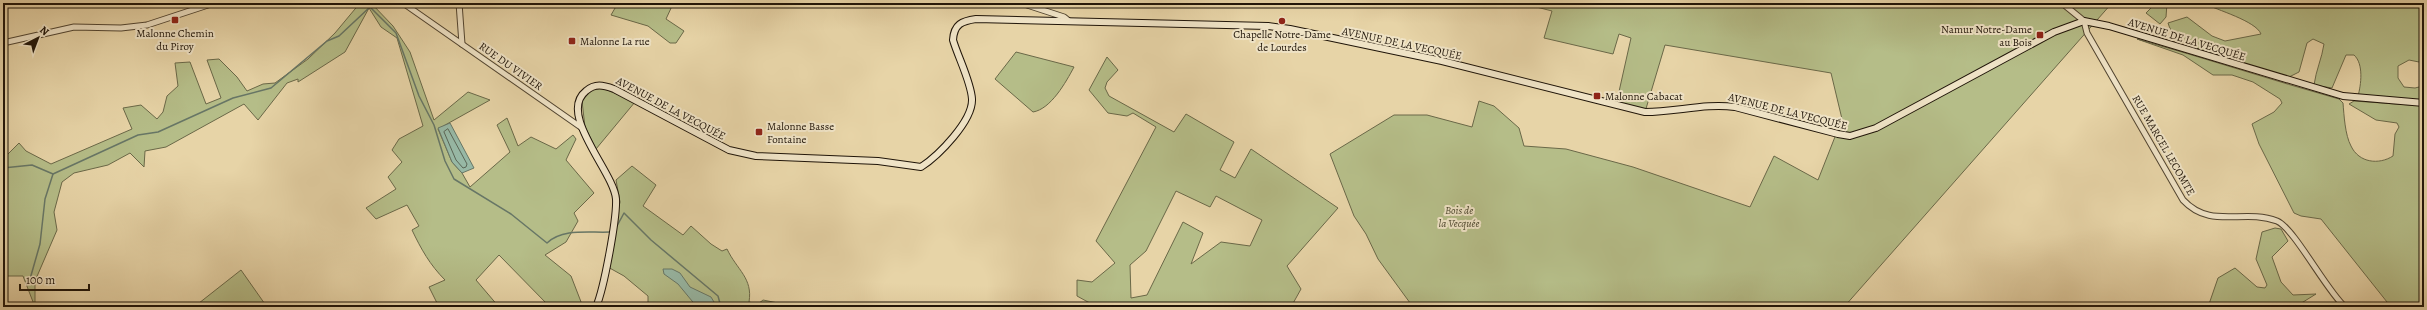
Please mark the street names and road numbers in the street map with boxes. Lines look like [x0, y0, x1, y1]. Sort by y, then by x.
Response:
street label: AVENUE DE LA VECQUÉE [2125, 14, 2247, 64]
street label: AVENUE DE LA VECQUÉE [1340, 23, 1463, 64]
street label: RUE DU VIVIER [476, 39, 546, 94]
street label: AVENUE DE LA VECQUÉE [612, 73, 728, 144]
street label: AVENUE DE LA VECQUÉE [1726, 89, 1849, 134]
street label: RUE MARCEL LECOMTE [2129, 92, 2199, 198]

